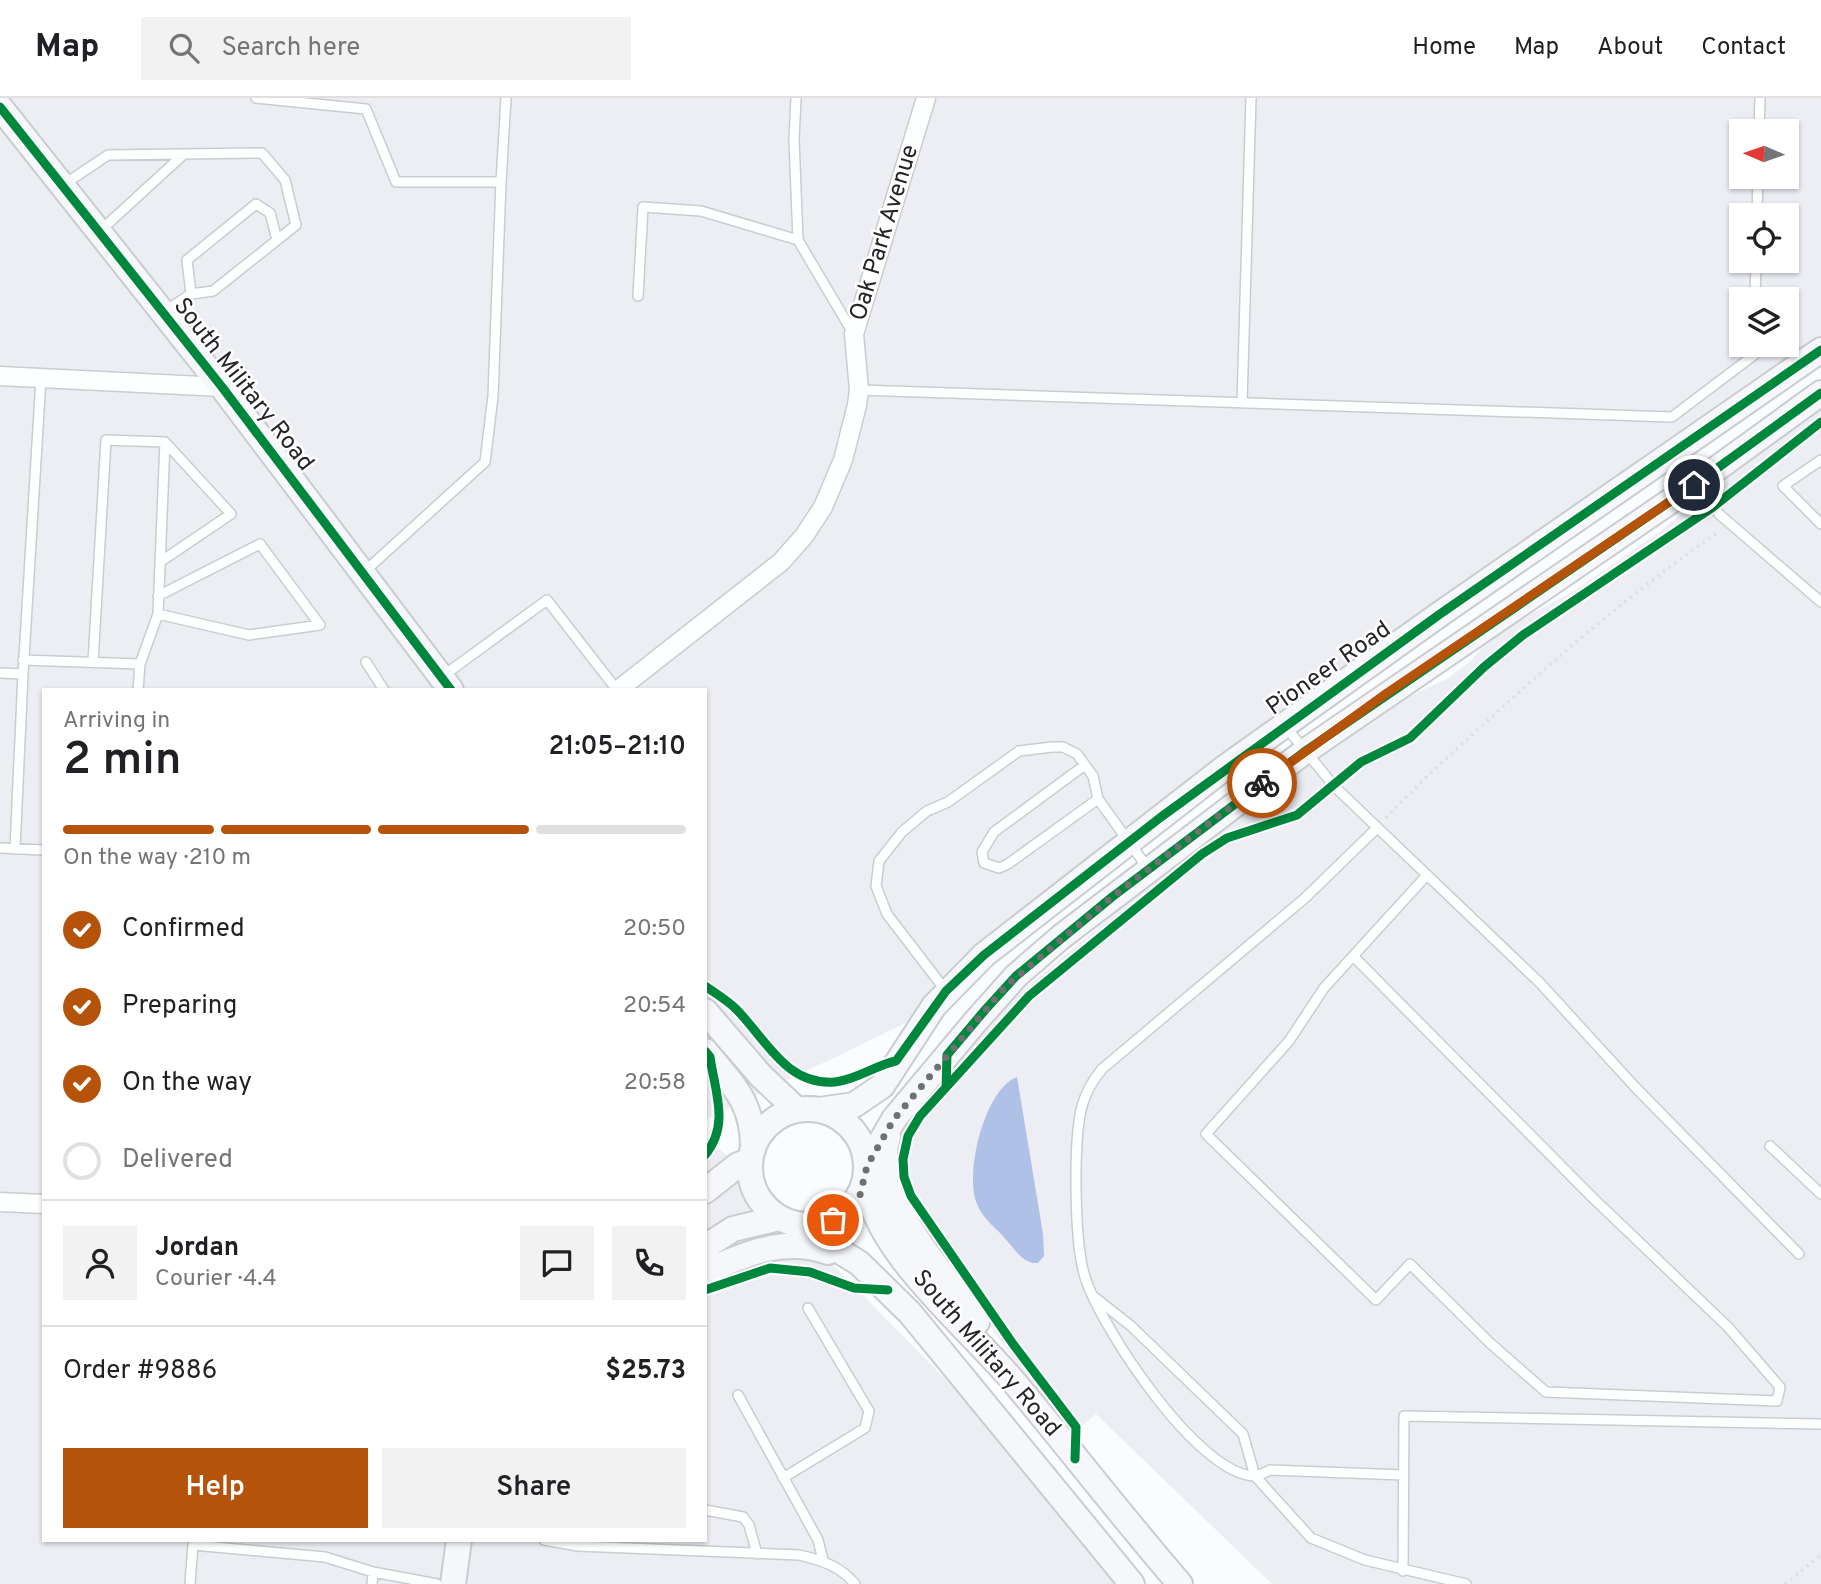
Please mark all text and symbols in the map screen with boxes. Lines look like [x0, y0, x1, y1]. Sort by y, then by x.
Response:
search box [141, 17, 631, 80]
text: Map [35, 27, 99, 69]
icon: search [165, 29, 203, 67]
text: Search here [221, 32, 360, 65]
text: Home [1412, 33, 1476, 63]
text: Map [1514, 33, 1559, 63]
text: About [1597, 33, 1663, 63]
text: Contact [1701, 33, 1786, 63]
north arrow [1729, 119, 1799, 189]
map controls [1729, 119, 1799, 357]
street label: Oak Park Avenue [844, 141, 926, 325]
button: locate [1729, 203, 1799, 273]
button: layers [1729, 287, 1799, 357]
street label: South Military Road [166, 292, 320, 478]
pin [1664, 455, 1724, 515]
icon: home [1675, 466, 1713, 504]
street label: Pioneer Road [1261, 615, 1397, 723]
text: Arriving in [63, 707, 170, 736]
text: 21:05–21:10 [548, 731, 686, 764]
text: 2 min [63, 732, 182, 791]
courier [1227, 748, 1297, 818]
icon: bike [1243, 764, 1281, 802]
text: On the way · 210 m [63, 844, 251, 873]
icon: check [63, 911, 101, 949]
text: Confirmed [122, 913, 245, 946]
text: 20:50 [623, 915, 686, 944]
icon: check [63, 988, 101, 1026]
text: Preparing [122, 990, 237, 1023]
text: 20:54 [623, 992, 686, 1021]
icon: check [63, 1065, 101, 1103]
text: On the way [122, 1067, 252, 1100]
text: 20:58 [624, 1069, 686, 1098]
text: Delivered [122, 1144, 233, 1177]
pin [803, 1190, 863, 1250]
icon: bag [814, 1201, 852, 1239]
button: person [63, 1226, 137, 1300]
button: chat [520, 1226, 594, 1300]
button: phone [612, 1226, 686, 1300]
text: Jordan [155, 1232, 239, 1265]
street label: South Military Road [905, 1264, 1067, 1444]
text: Courier · 4.4 [155, 1265, 277, 1294]
text: Order #9886 [63, 1355, 217, 1388]
text: $25.73 [605, 1355, 686, 1388]
button: Help [63, 1448, 368, 1528]
button: Share [382, 1448, 686, 1528]

